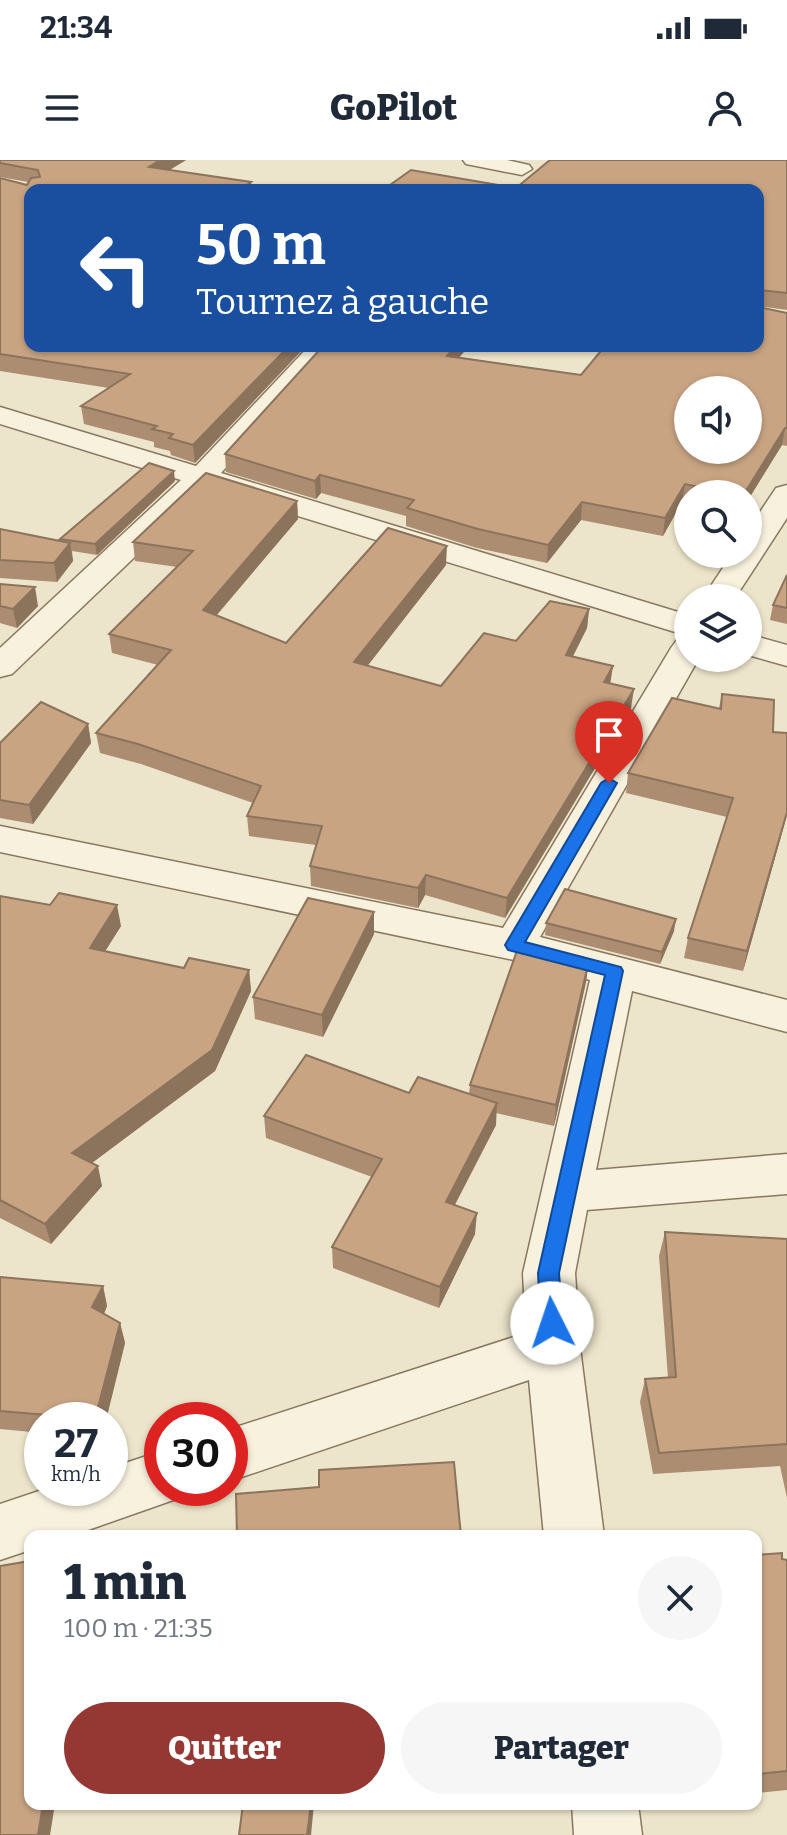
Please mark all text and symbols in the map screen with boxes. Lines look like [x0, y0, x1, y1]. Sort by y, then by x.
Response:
text: 21:34 [40, 10, 112, 46]
icon: menu [40, 86, 84, 130]
text: GoPilot [330, 86, 457, 130]
icon: person [703, 86, 747, 130]
text: 50 m [196, 212, 326, 279]
icon: left [64, 216, 168, 320]
text: Tournez à gauche [196, 280, 489, 324]
map controls [674, 376, 762, 672]
button: sound [674, 376, 762, 464]
button: search [674, 480, 762, 568]
button: layers [674, 584, 762, 672]
pin [575, 701, 643, 783]
icon: arrive [587, 713, 631, 757]
position arrow [510, 1281, 594, 1365]
speed limit sign: 30 [144, 1402, 248, 1506]
text: 27 [54, 1420, 98, 1468]
text: km/h [51, 1462, 101, 1486]
text: 1 min [64, 1554, 186, 1612]
button: close [638, 1556, 722, 1640]
text: 100 m · 21:35 [64, 1613, 213, 1644]
button: Quitter [64, 1702, 385, 1794]
button: Partager [401, 1702, 722, 1794]

